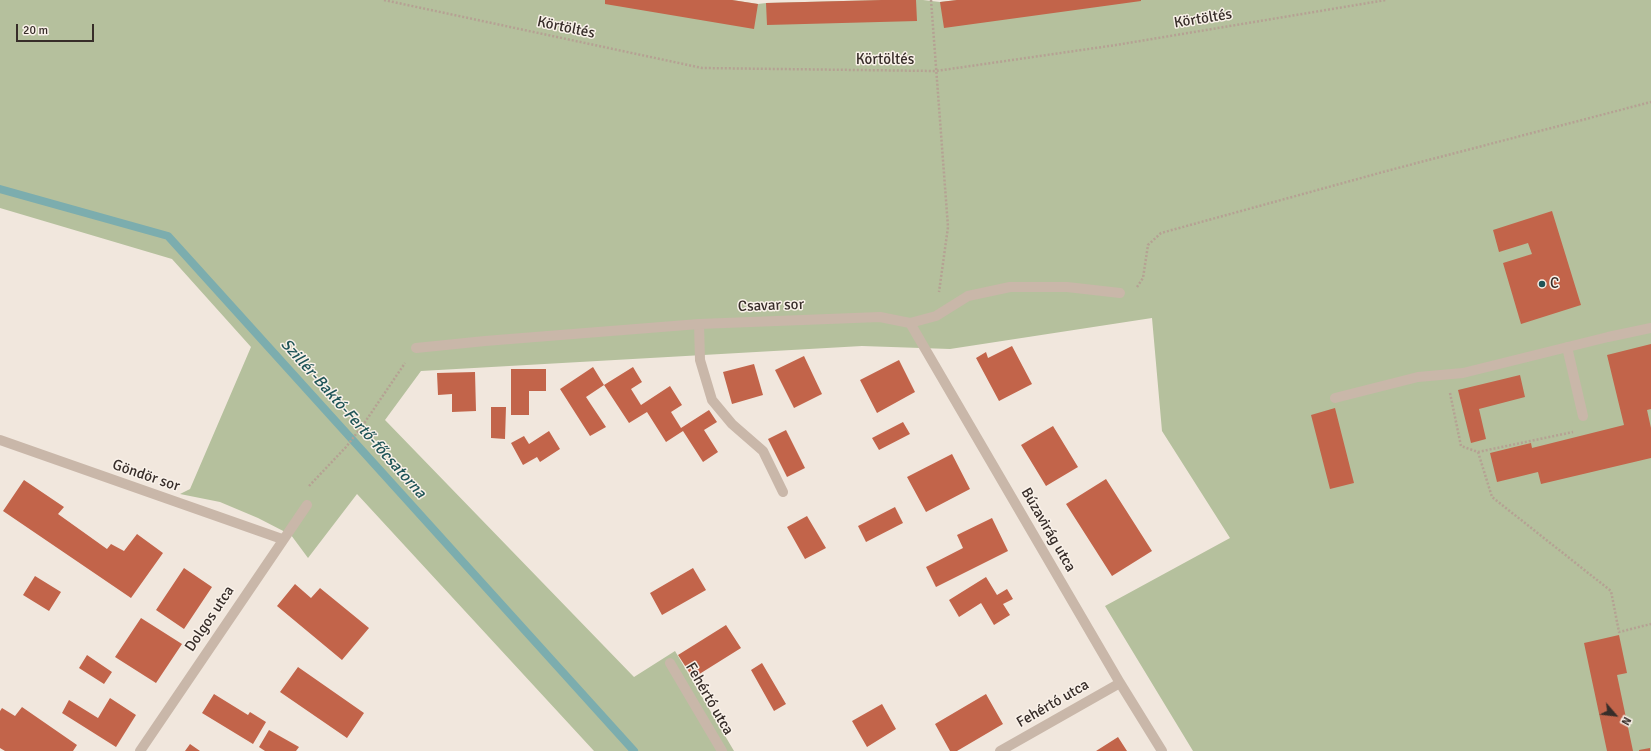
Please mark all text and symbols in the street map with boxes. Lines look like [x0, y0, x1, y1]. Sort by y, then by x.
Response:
street label: Körtöltés [1173, 6, 1233, 32]
street label: Körtöltés [535, 13, 597, 43]
scale bar [18, 16, 96, 42]
text: 20 m [23, 23, 48, 38]
street label: Körtöltés [856, 51, 914, 69]
place label: C [1550, 275, 1559, 293]
marker: C [1537, 279, 1547, 289]
street label: Csavar sor [738, 296, 804, 316]
water label: Szillér-Baktó-Fertő-főcsatorna [276, 335, 430, 503]
street label: Göndör sor [110, 456, 182, 496]
street label: Búzavirág utca [1017, 485, 1079, 575]
street label: Dolgos utca [181, 583, 239, 655]
street label: Fehértó utca [681, 660, 737, 738]
street label: Fehértó utca [1014, 676, 1092, 732]
north arrow [1595, 695, 1635, 735]
text: N [1619, 714, 1634, 727]

